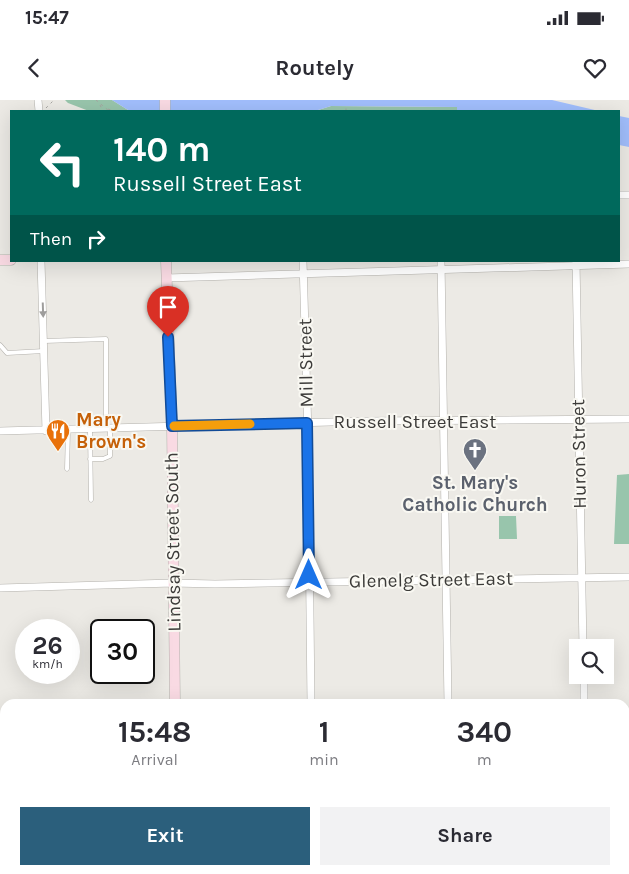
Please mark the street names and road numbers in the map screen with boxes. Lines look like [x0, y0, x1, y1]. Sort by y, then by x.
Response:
street label: Mill Street [294, 318, 318, 408]
street label: Huron Street [567, 399, 591, 509]
street label: Russell Street East [334, 411, 496, 433]
street label: Lindsay Street South [160, 452, 186, 632]
street label: Glenelg Street East [349, 568, 513, 592]

